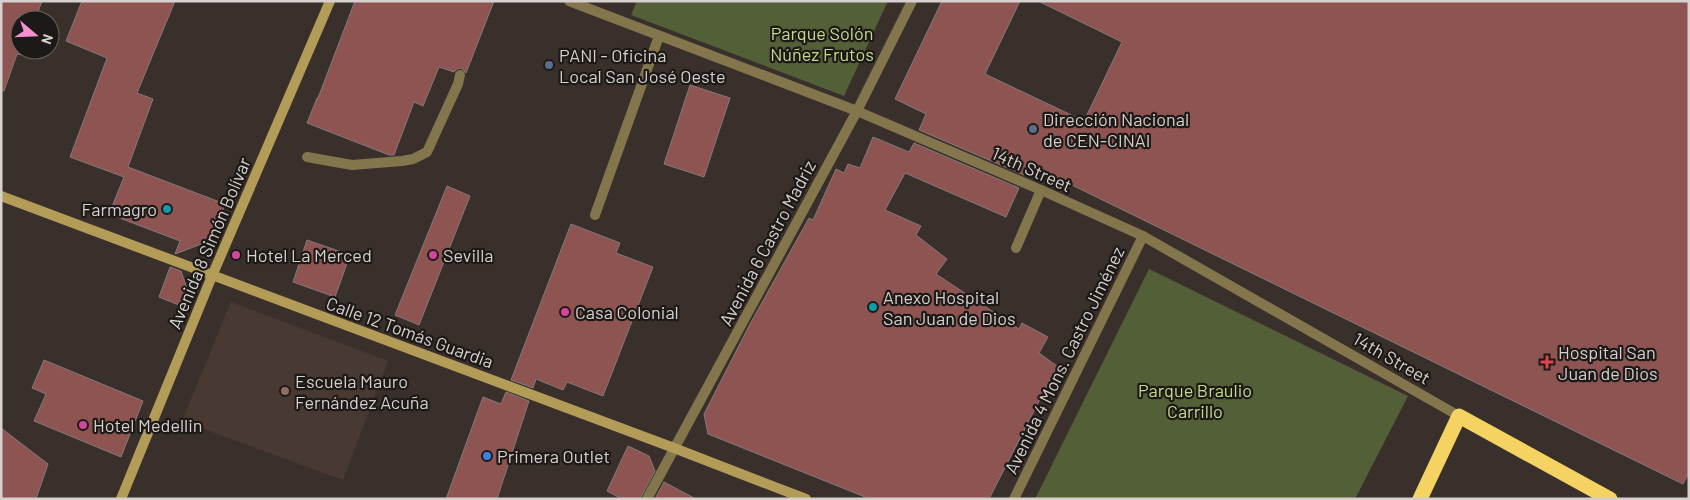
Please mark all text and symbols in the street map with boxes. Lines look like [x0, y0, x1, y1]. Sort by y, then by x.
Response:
north arrow [10, 10, 60, 60]
park label: Parque Solón Núñez Frutos [770, 22, 874, 65]
text: N [38, 32, 57, 47]
place label: PANI - Oficina Local San José Oeste [559, 44, 725, 87]
marker: PANI - Oficina Local San José Oeste [543, 59, 555, 71]
place label: Dirección Nacional de CEN-CINAI [1043, 108, 1189, 151]
marker: Dirección Nacional de CEN-CINAI [1027, 123, 1039, 135]
street label: 14th Street [989, 142, 1075, 196]
street label: Avenida 8 Simón Bolívar [163, 154, 255, 332]
street label: Avenida 6 Castro Madriz [714, 157, 820, 329]
place label: Farmagro [82, 198, 157, 220]
marker: Farmagro [161, 203, 173, 215]
street label: Avenida 4 Mons. Castro Jiménez [999, 243, 1129, 477]
place label: Hotel La Merced [246, 244, 372, 266]
place label: Sevilla [443, 244, 494, 266]
marker: Hotel La Merced [230, 249, 242, 261]
marker: Sevilla [427, 249, 439, 261]
place label: Anexo Hospital San Juan de Dios [883, 286, 1016, 329]
street label: Calle 12 Tomás Guardia [324, 292, 496, 372]
place label: Casa Colonial [575, 301, 679, 323]
marker: Anexo Hospital San Juan de Dios [867, 301, 879, 313]
marker: Casa Colonial [559, 306, 571, 318]
street label: 14th Street [1350, 327, 1434, 389]
place label: Hospital San Juan de Dios [1558, 341, 1658, 384]
marker: Hospital San Juan de Dios [1540, 355, 1554, 369]
place label: Escuela Mauro Fernández Acuña [295, 370, 429, 413]
park label: Parque Braulio Carrillo [1138, 379, 1252, 422]
marker: Escuela Mauro Fernández Acuña [279, 385, 291, 397]
place label: Hotel Medellin [93, 414, 203, 436]
marker: Hotel Medellin [77, 419, 89, 431]
place label: Primera Outlet [497, 445, 610, 467]
marker: Primera Outlet [481, 450, 493, 462]

